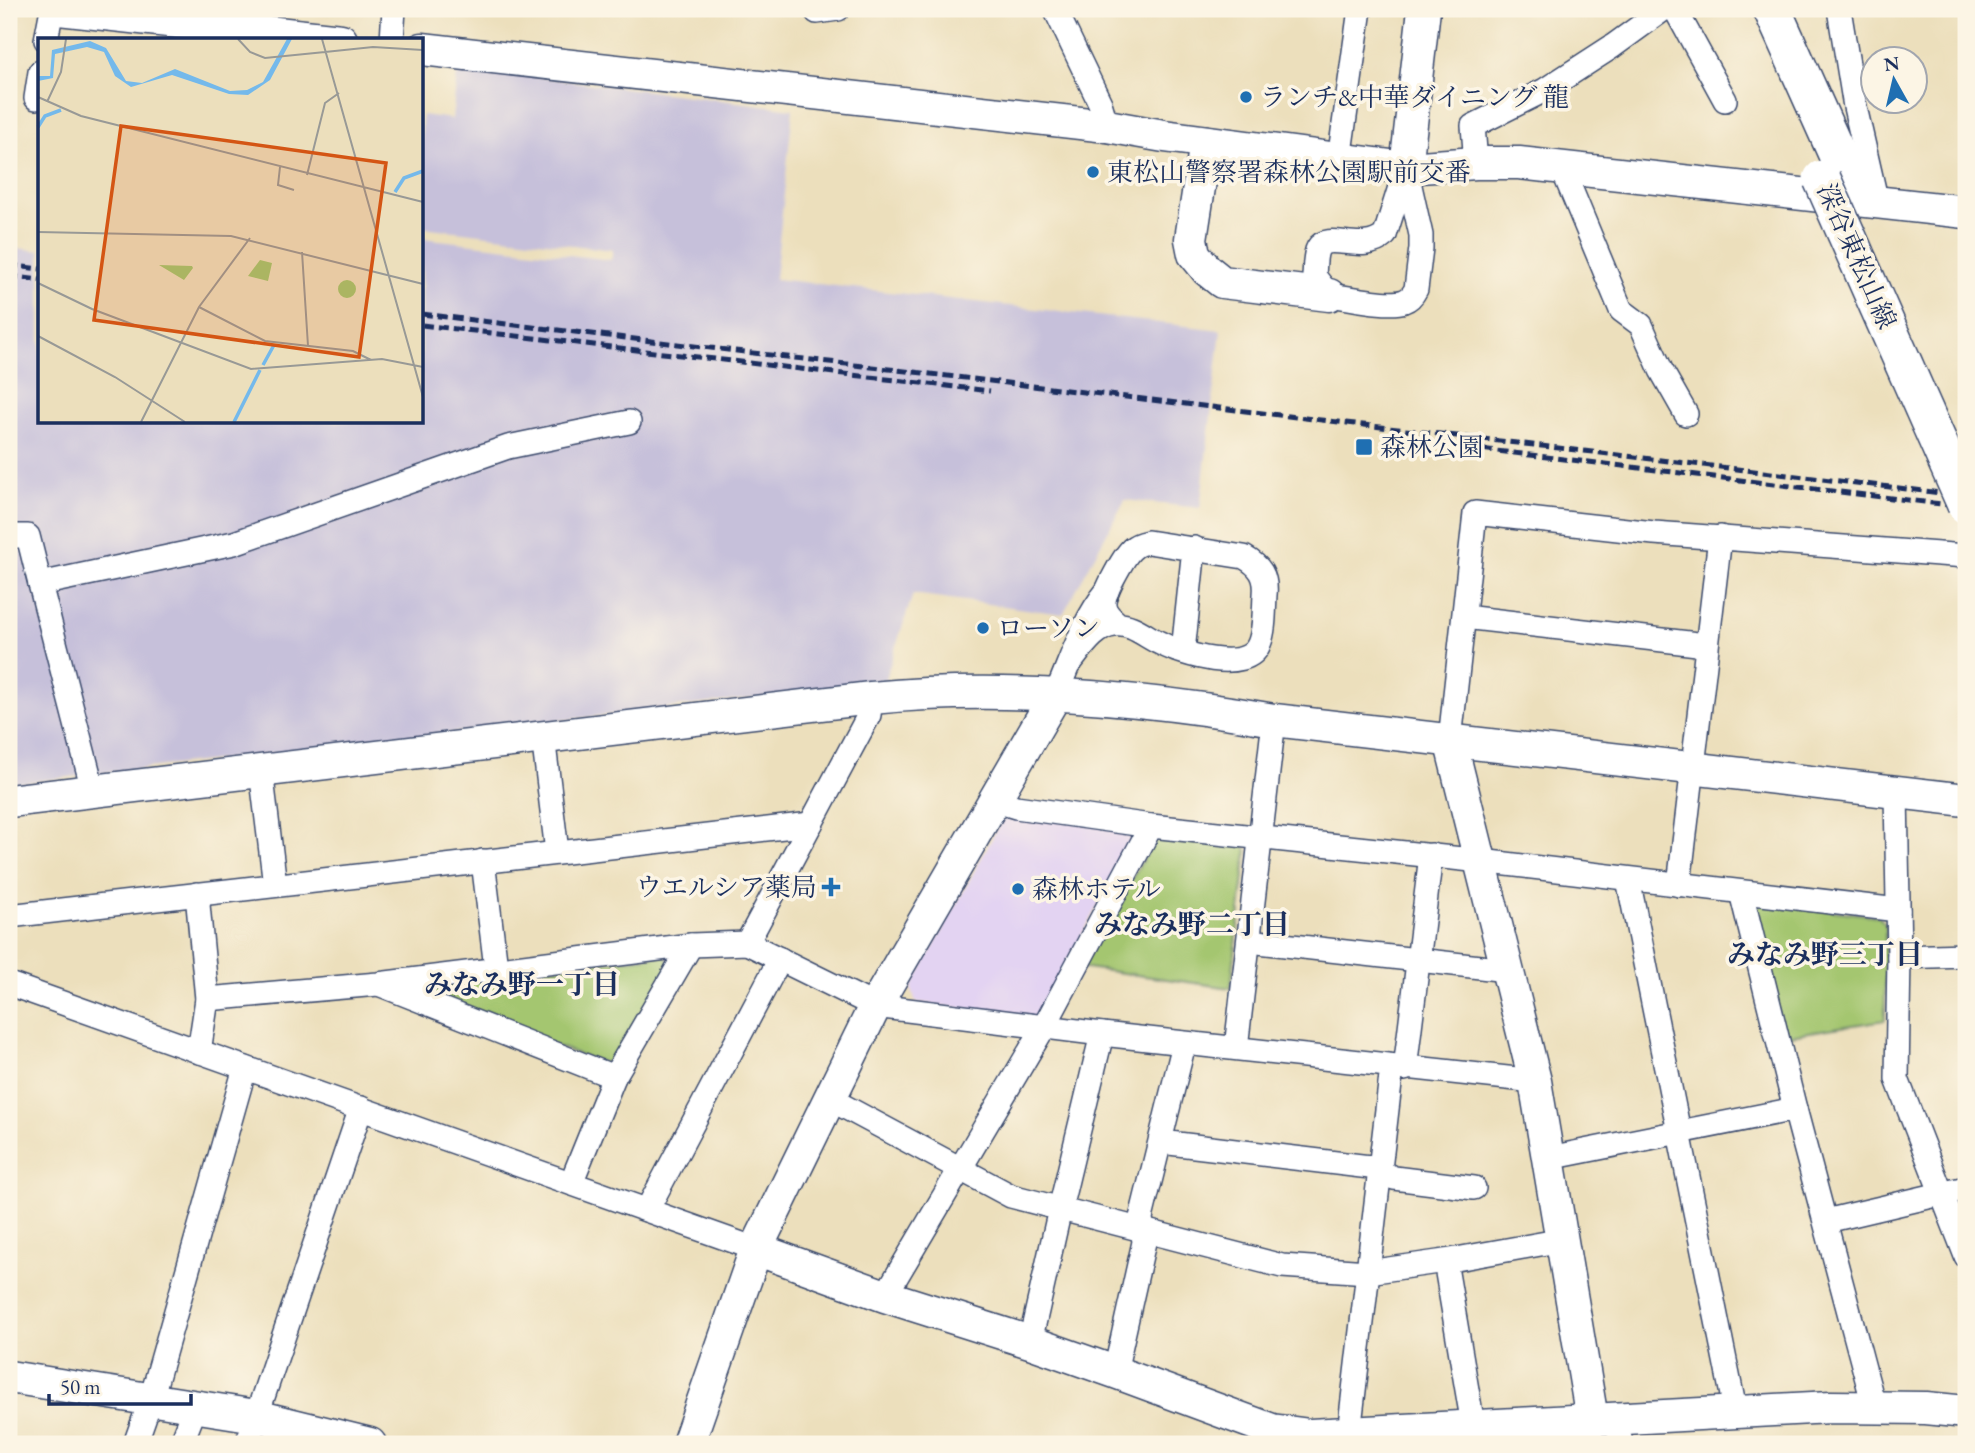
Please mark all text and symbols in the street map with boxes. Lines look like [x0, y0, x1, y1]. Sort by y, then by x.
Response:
inset map [38, 38, 424, 424]
north arrow [1860, 46, 1930, 116]
text: N [1882, 50, 1902, 77]
place label: ランチ&中華ダイニング 龍 [1260, 80, 1569, 114]
marker: ランチ&中華ダイニング 龍 [1238, 89, 1254, 105]
place label: 東松山警察署森林公園駅前交番 [1107, 155, 1471, 189]
marker: 東松山警察署森林公園駅前交番 [1085, 164, 1101, 180]
street label: 深谷東松山線 [1810, 178, 1904, 334]
place label: 森林公園 [1380, 430, 1484, 464]
marker: 森林公園 [1354, 437, 1374, 457]
place label: ローソン [997, 611, 1100, 645]
marker: ローソン [975, 620, 991, 636]
place label: ウエルシア薬局 [636, 870, 817, 904]
place label: 森林ホテル [1032, 872, 1161, 906]
marker: ウエルシア薬局 [823, 879, 839, 895]
marker: 森林ホテル [1010, 881, 1026, 897]
district label: みなみ野二丁目 [1094, 906, 1290, 942]
district label: みなみ野三丁目 [1727, 936, 1923, 972]
district label: みなみ野一丁目 [424, 966, 620, 1002]
scale bar [49, 1362, 191, 1406]
text: 50 m [60, 1373, 101, 1400]

